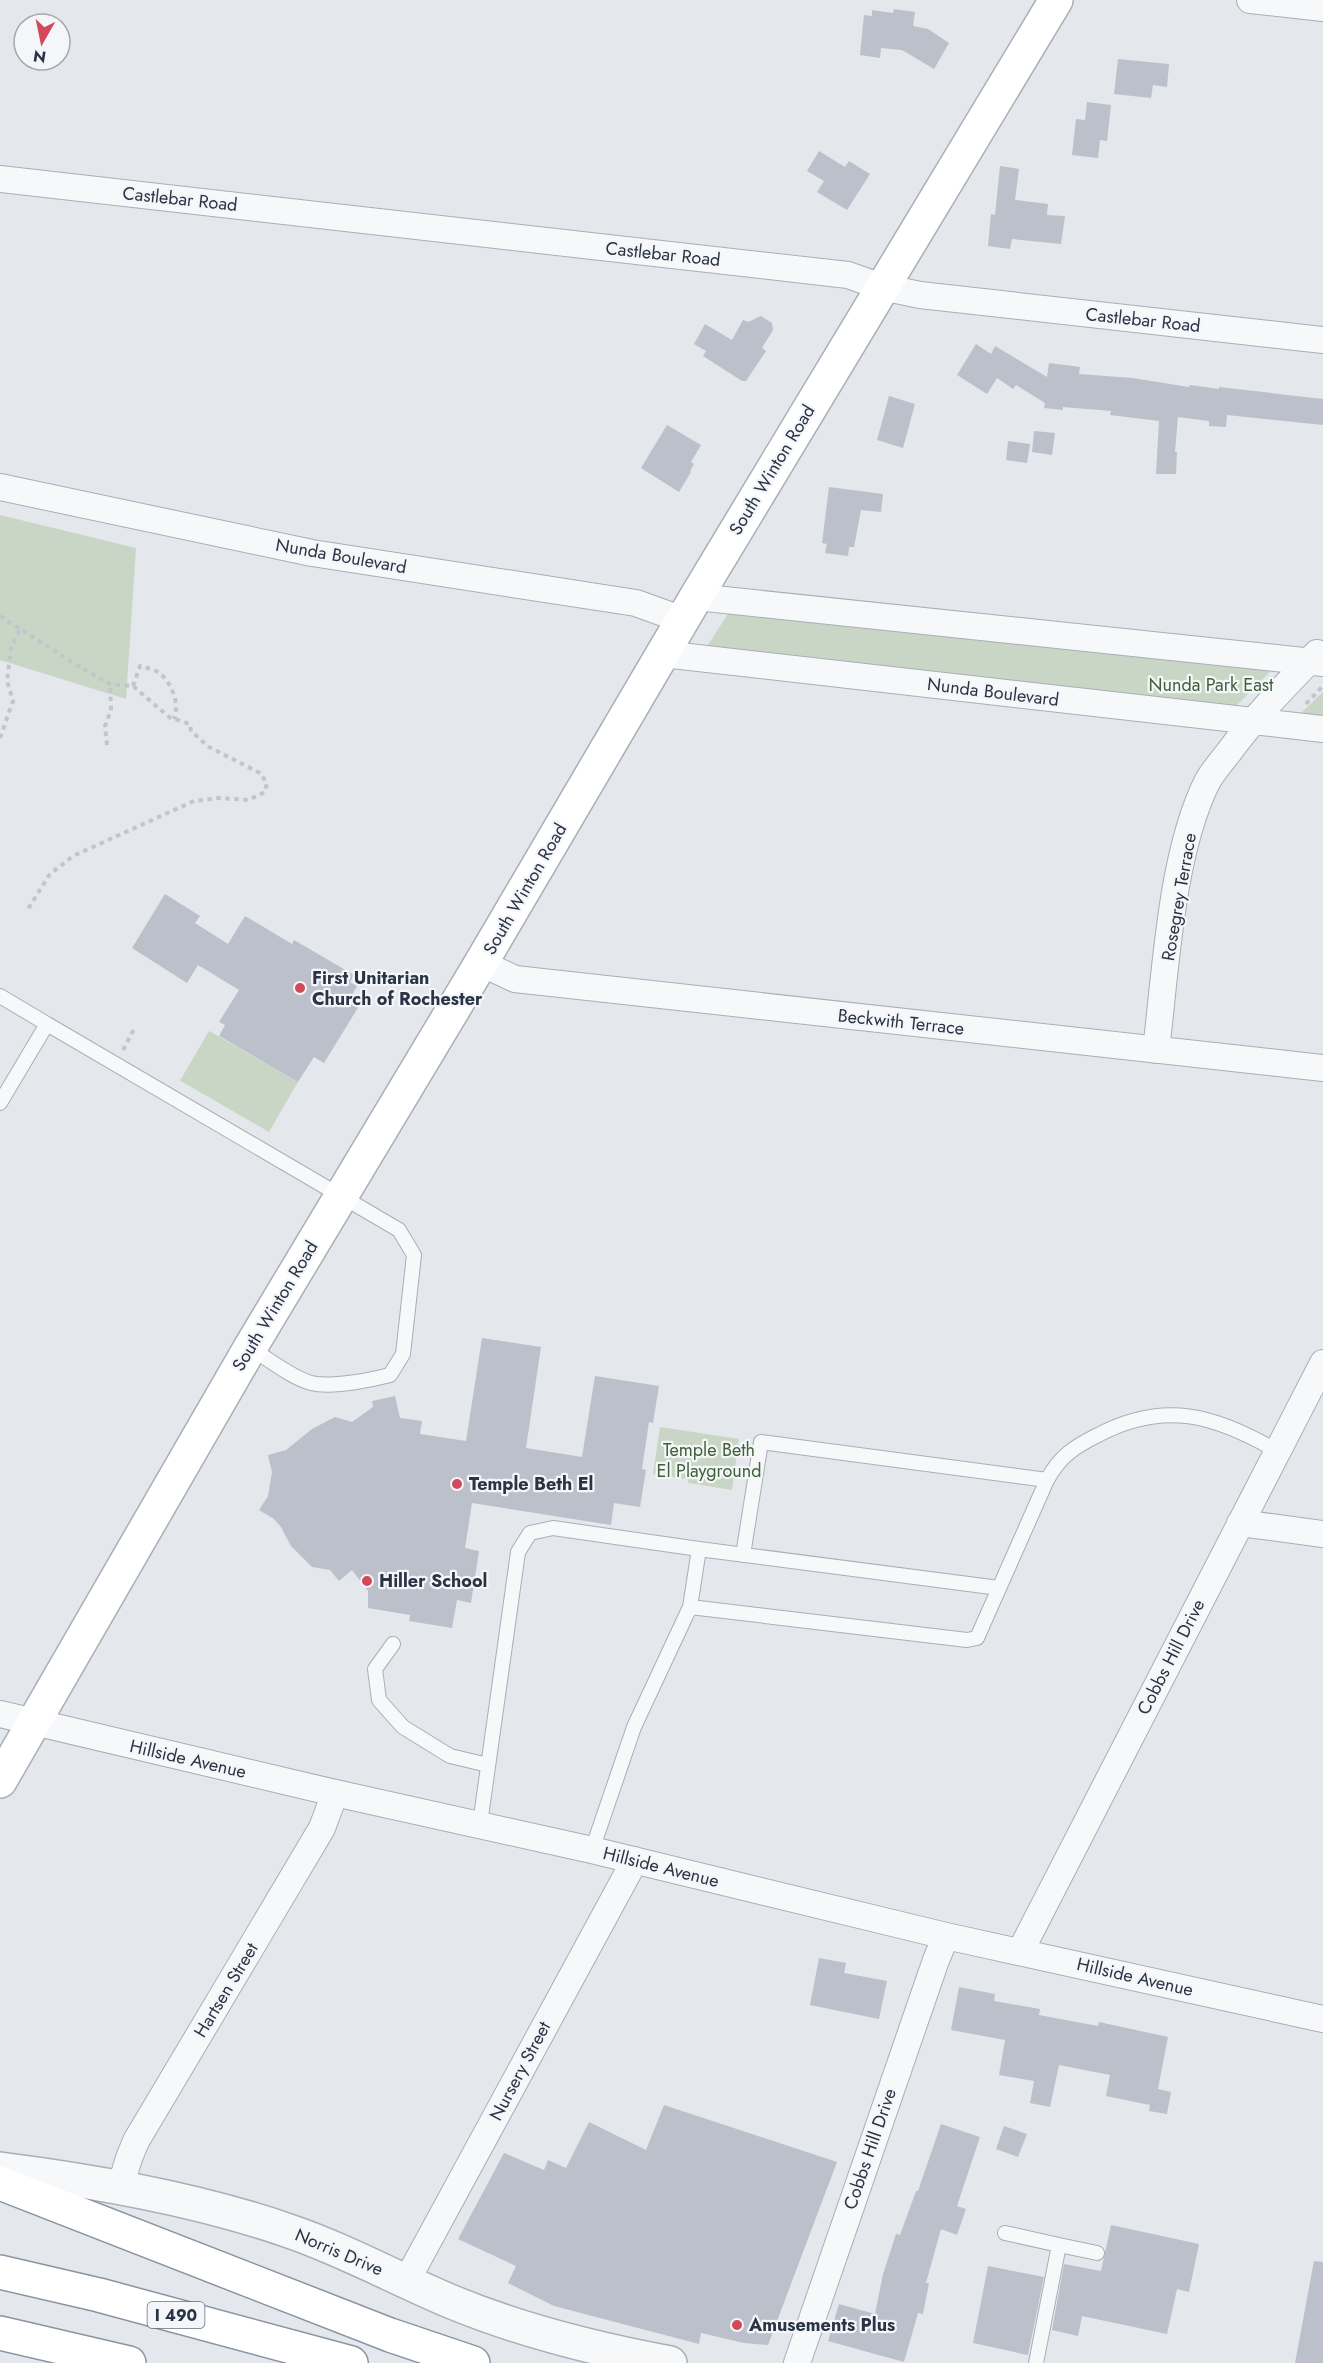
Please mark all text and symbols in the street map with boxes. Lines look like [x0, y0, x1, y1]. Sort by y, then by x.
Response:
north arrow [12, 12, 72, 72]
text: N [32, 44, 48, 69]
street label: Castlebar Road [121, 180, 239, 218]
street label: Castlebar Road [604, 235, 722, 273]
street label: Castlebar Road [1084, 301, 1202, 339]
street label: South Winton Road [723, 400, 821, 540]
street label: Nunda Boulevard [273, 532, 409, 580]
street label: Nunda Boulevard [926, 671, 1060, 713]
park label: Nunda Park East [1149, 672, 1274, 698]
street label: South Winton Road [477, 818, 573, 960]
street label: Rosegrey Terrace [1155, 831, 1203, 963]
place label: First Unitarian Church of Rochester [312, 965, 483, 1012]
marker: First Unitarian Church of Rochester [293, 981, 307, 995]
street label: Beckwith Terrace [837, 1002, 965, 1042]
street label: South Winton Road [226, 1236, 324, 1376]
park label: Temple Beth El Playground [657, 1437, 761, 1484]
place label: Temple Beth El [469, 1471, 593, 1497]
marker: Temple Beth El [450, 1477, 464, 1491]
place label: Hiller School [379, 1568, 487, 1594]
marker: Hiller School [360, 1574, 374, 1588]
street label: Cobbs Hill Drive [1131, 1595, 1211, 1719]
street label: Hillside Avenue [127, 1733, 249, 1785]
street label: Hillside Avenue [600, 1840, 722, 1894]
street label: Hartsen Street [187, 1937, 265, 2042]
street label: Hillside Avenue [1074, 1951, 1196, 2003]
street label: Nursery Street [483, 2016, 557, 2125]
street label: Cobbs Hill Drive [837, 2085, 903, 2213]
street label: Norris Drive [291, 2222, 387, 2282]
road number: I 490 [148, 2302, 204, 2328]
place label: Amusements Plus [748, 2312, 895, 2338]
marker: Amusements Plus [730, 2318, 744, 2332]

